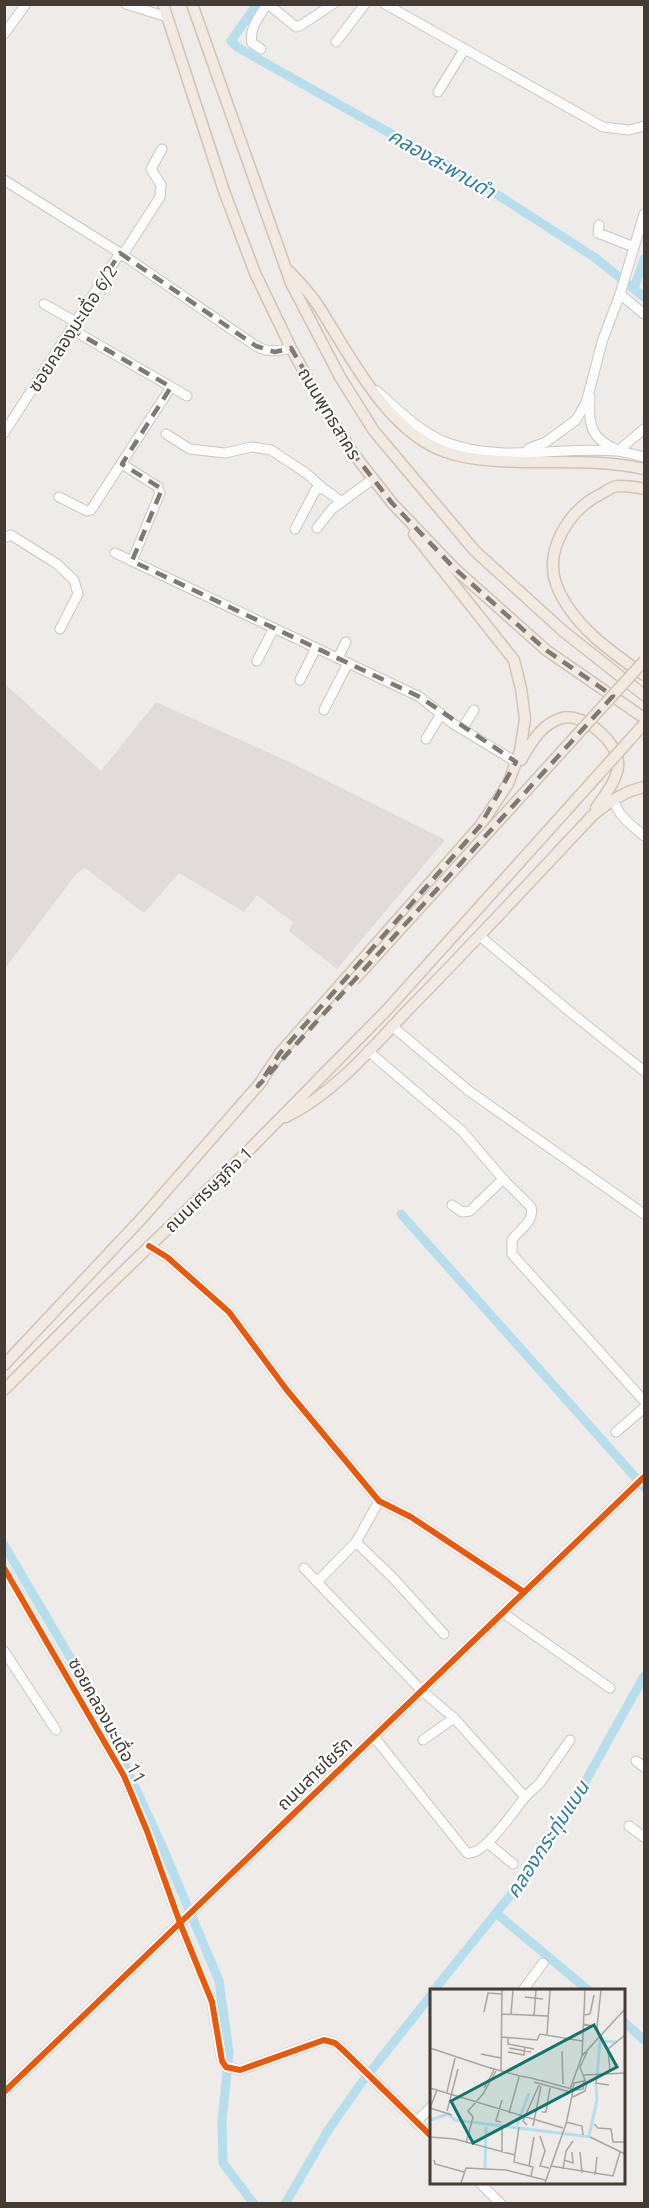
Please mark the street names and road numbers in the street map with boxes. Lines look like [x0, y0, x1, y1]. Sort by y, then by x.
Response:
street label: ซอยคลองมะเดื่อ 6/2 [22, 260, 120, 395]
street label: ถนนพุทธสาคร [293, 363, 365, 464]
street label: ถนนเศรษฐกิจ 1 [160, 1142, 257, 1237]
street label: ซอยคลองมะเดื่อ 11 [65, 1653, 153, 1786]
street label: ถนนสายใยรัก [272, 1732, 356, 1814]

